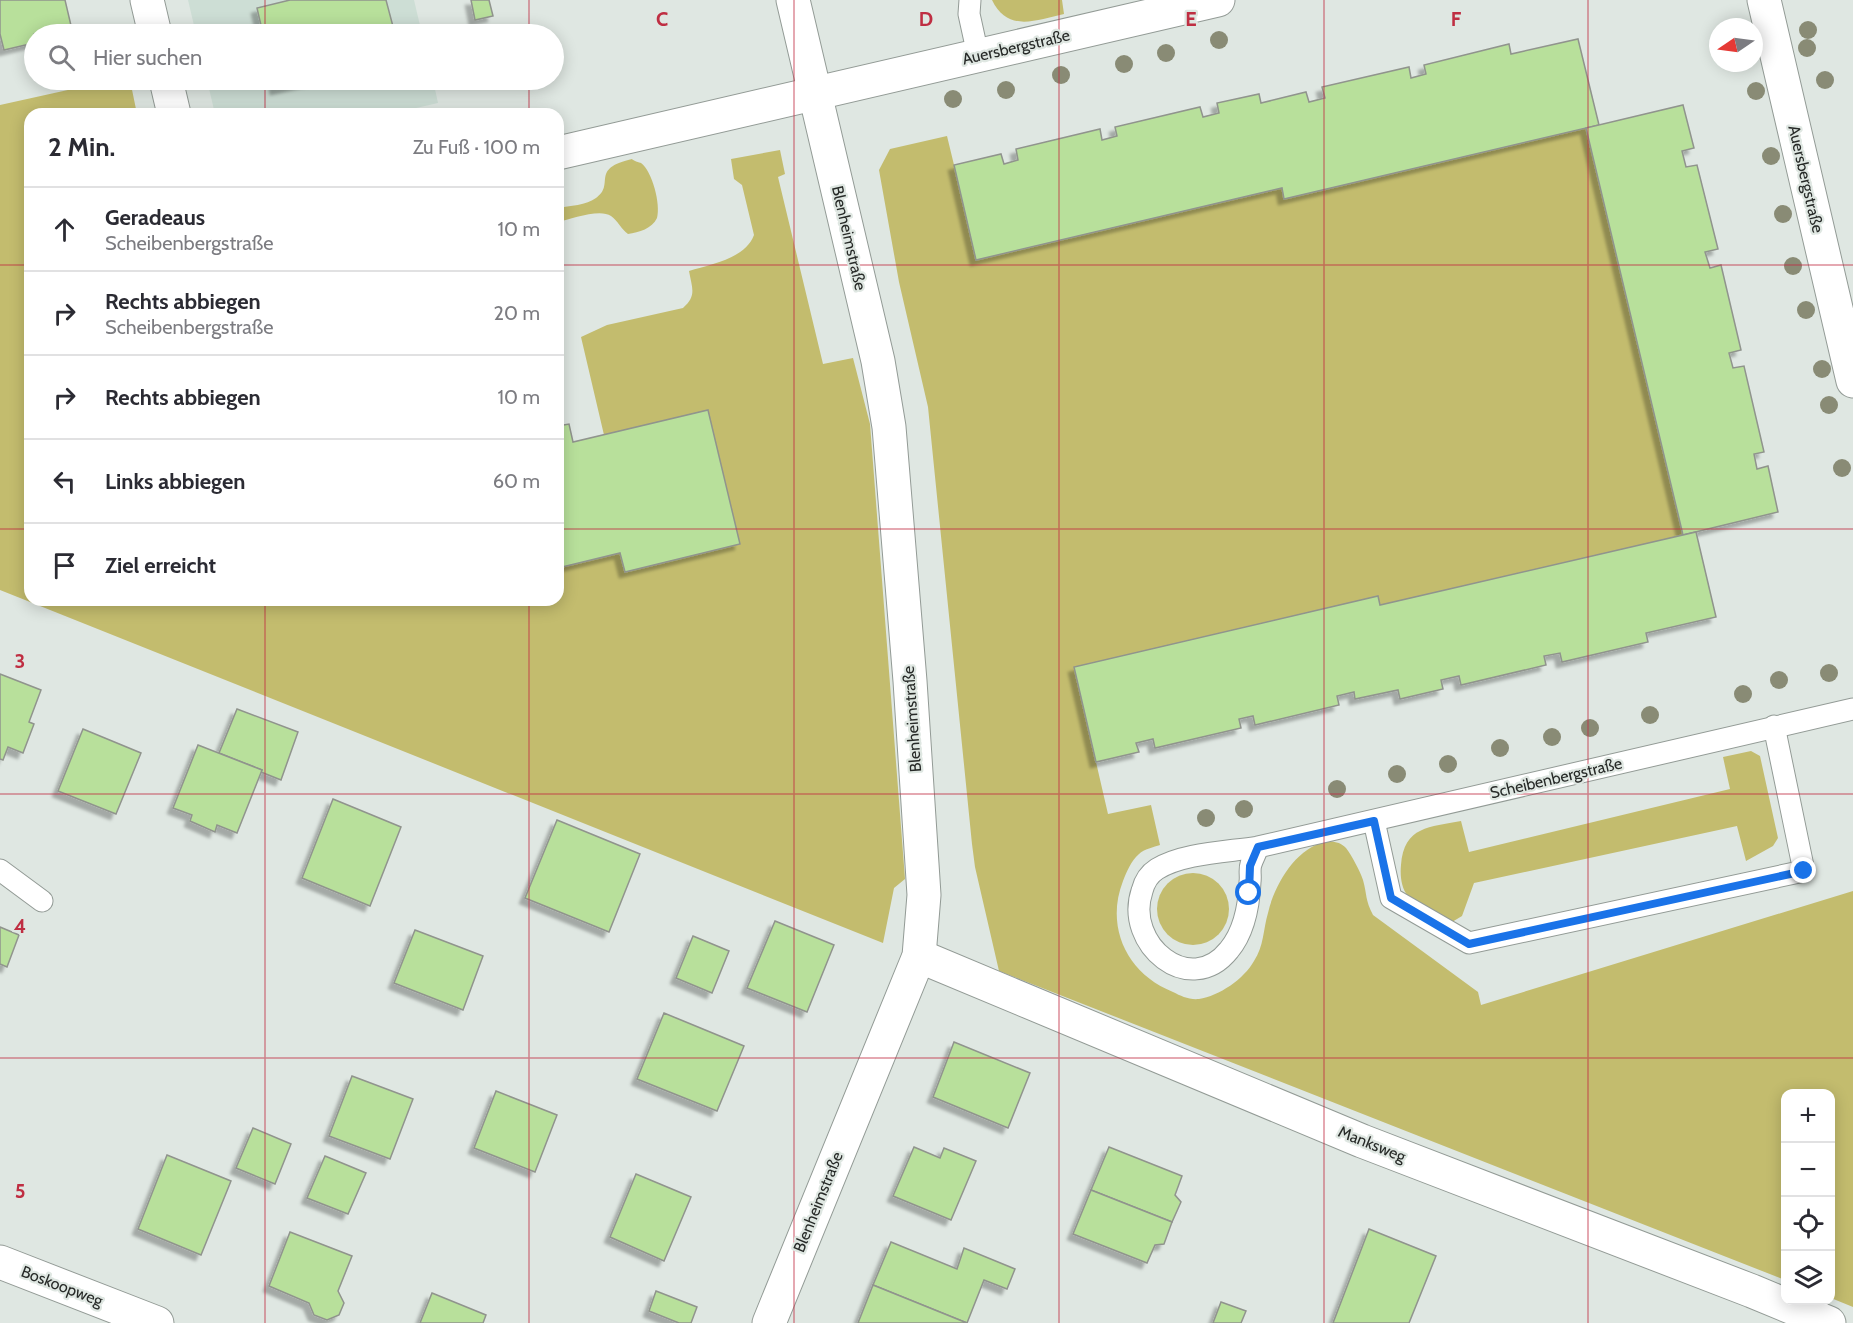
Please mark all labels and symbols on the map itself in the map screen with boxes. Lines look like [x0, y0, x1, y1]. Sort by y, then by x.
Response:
text: C [656, 7, 668, 31]
text: D [919, 7, 933, 31]
text: E [1185, 7, 1197, 31]
text: F [1451, 7, 1462, 31]
north arrow [1709, 18, 1763, 72]
street label: Auersbergstraße [960, 25, 1072, 69]
street label: Auersbergstraße [1784, 123, 1828, 235]
street label: Blenheimstraße [828, 184, 870, 292]
text: 3 [15, 649, 25, 673]
street label: Blenheimstraße [899, 665, 925, 773]
street label: Scheibenbergstraße [1488, 754, 1624, 802]
route end [1790, 857, 1816, 883]
route start [1235, 879, 1261, 905]
text: 4 [14, 914, 26, 938]
street label: Manksweg [1336, 1122, 1409, 1166]
street label: Blenheimstraße [789, 1149, 847, 1255]
text: 5 [15, 1179, 25, 1203]
street label: Boskoopweg [18, 1262, 106, 1311]

